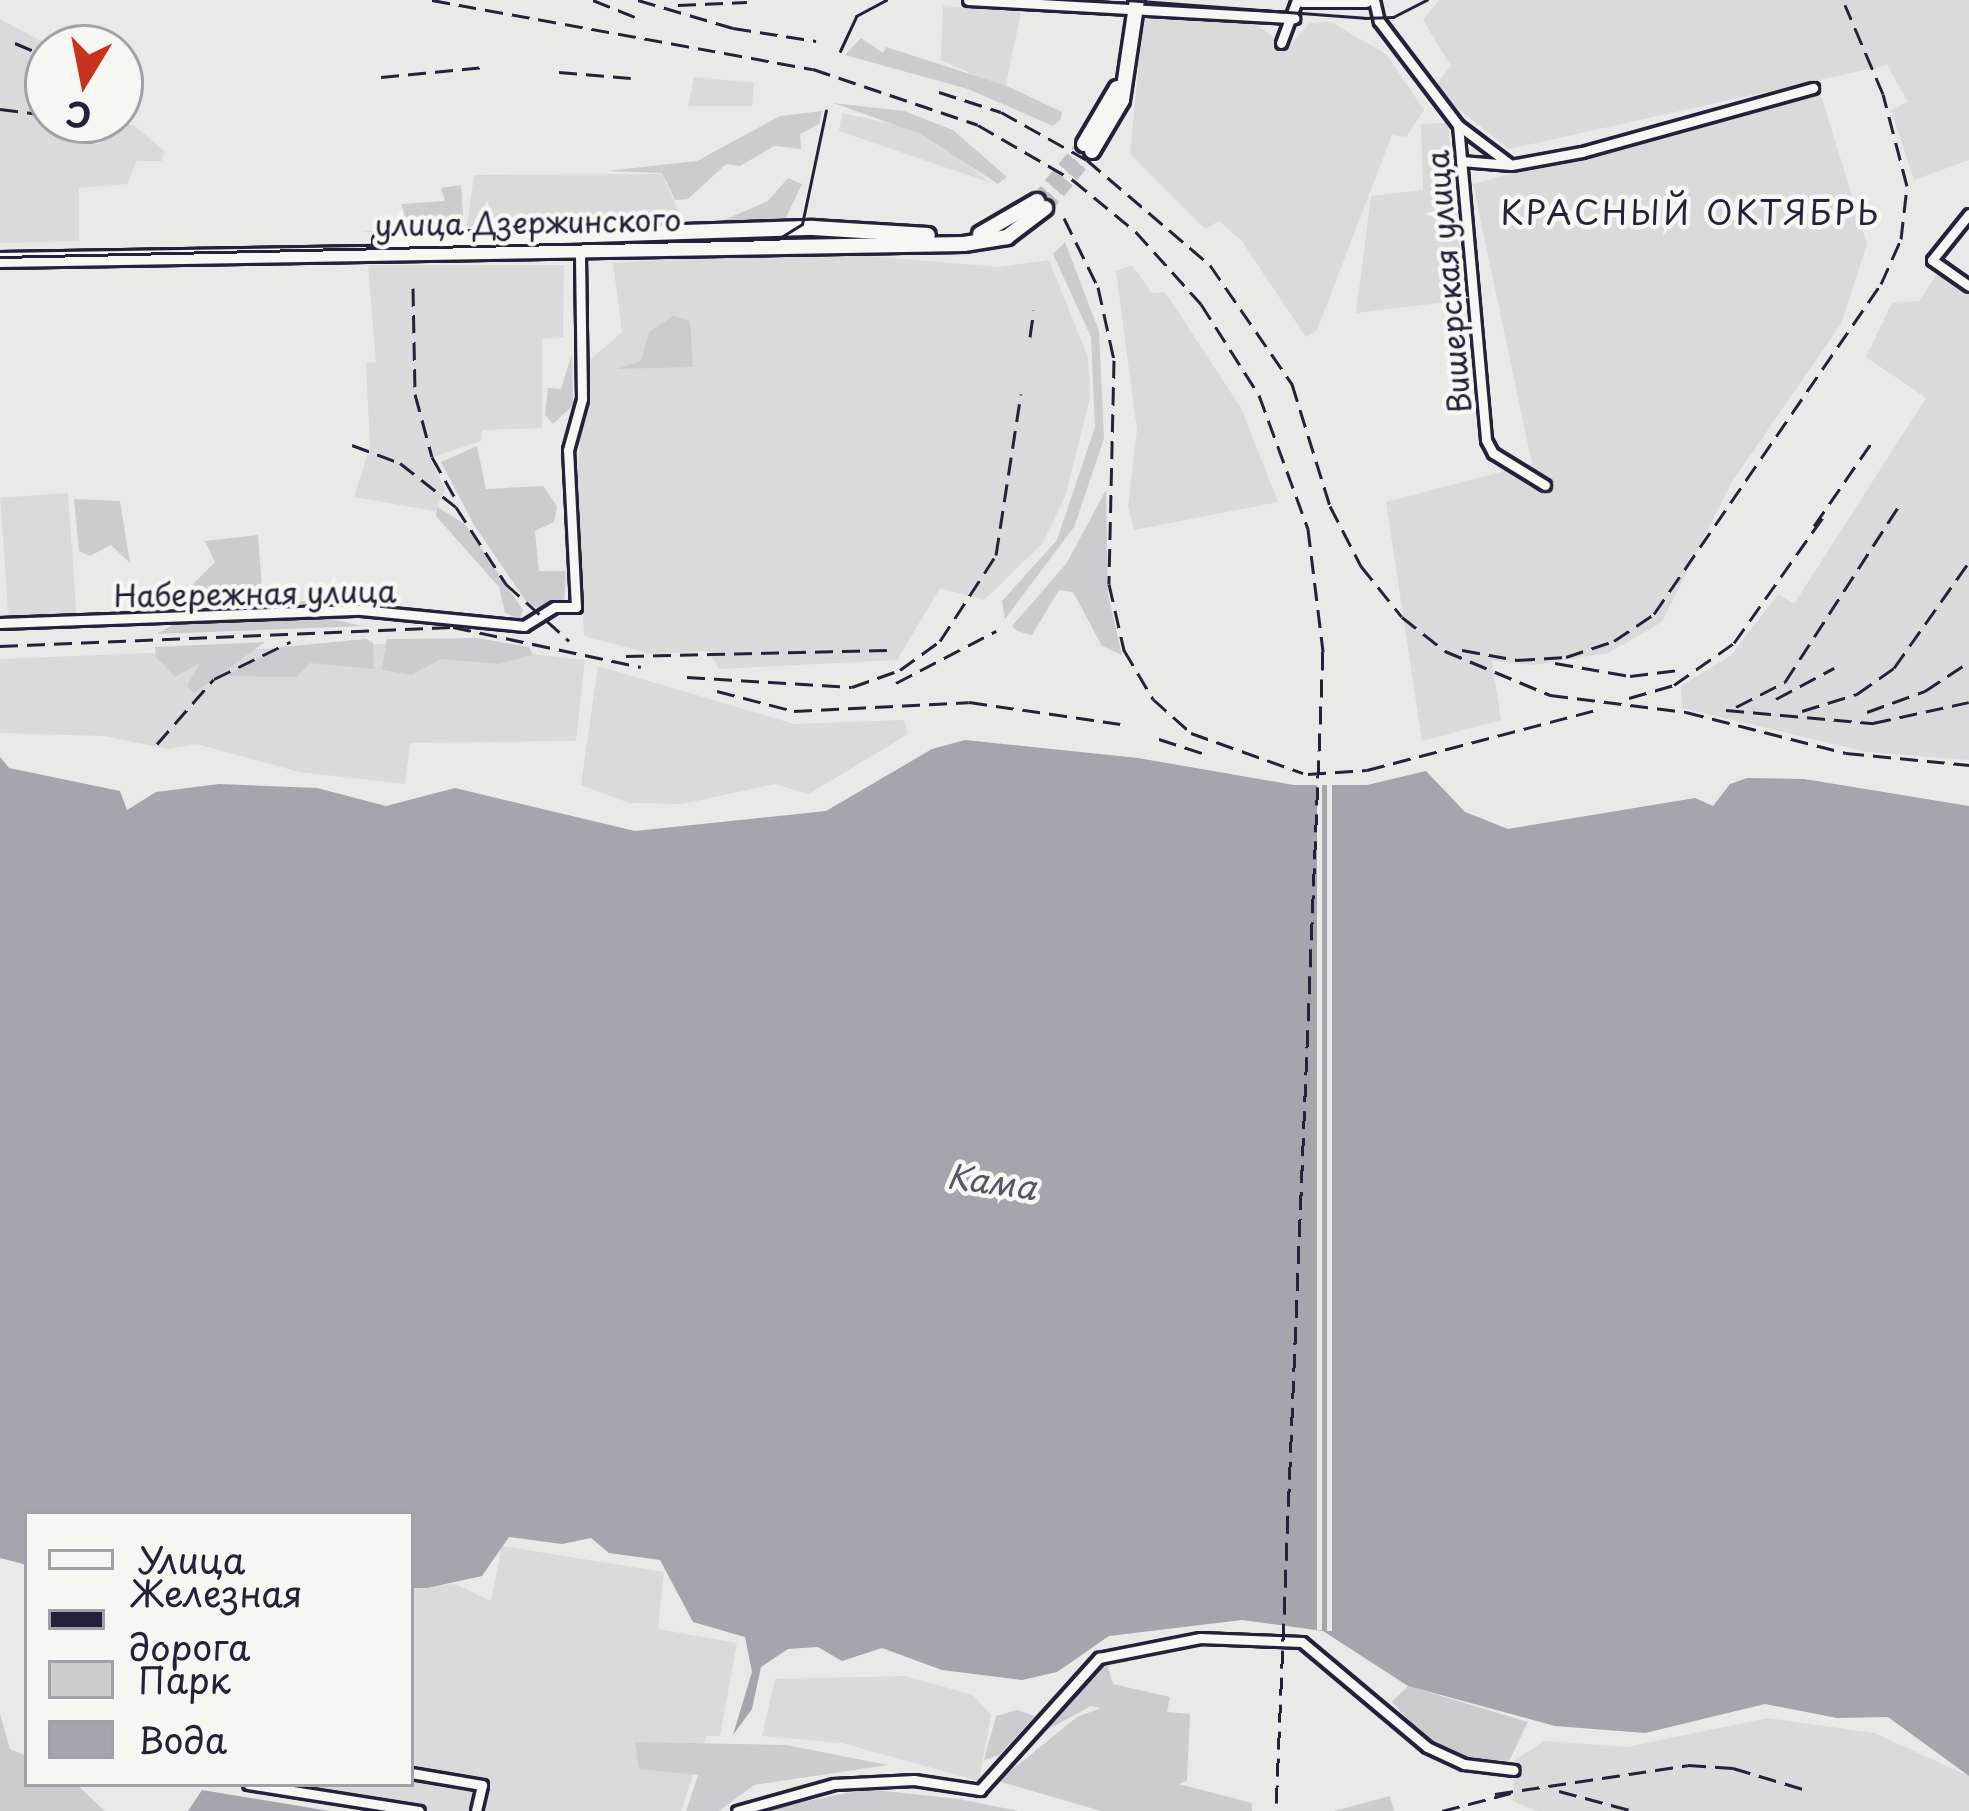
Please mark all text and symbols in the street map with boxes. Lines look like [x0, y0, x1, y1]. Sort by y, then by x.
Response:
north arrow [24, 24, 144, 144]
text: С [62, 90, 95, 143]
street label: Вишерская улица [1419, 148, 1477, 416]
district label: КРАСНЫЙ ОКТЯБРЬ [1502, 192, 1880, 232]
street label: улица Дзержинского [374, 201, 682, 243]
street label: Набережная улица [112, 573, 398, 613]
water label: Кама [945, 1155, 1039, 1207]
legend [24, 1511, 414, 1787]
text: Улица [138, 1532, 245, 1586]
text: Железная дорога [129, 1565, 303, 1673]
text: Парк [138, 1652, 231, 1706]
text: Вода [138, 1712, 227, 1766]

